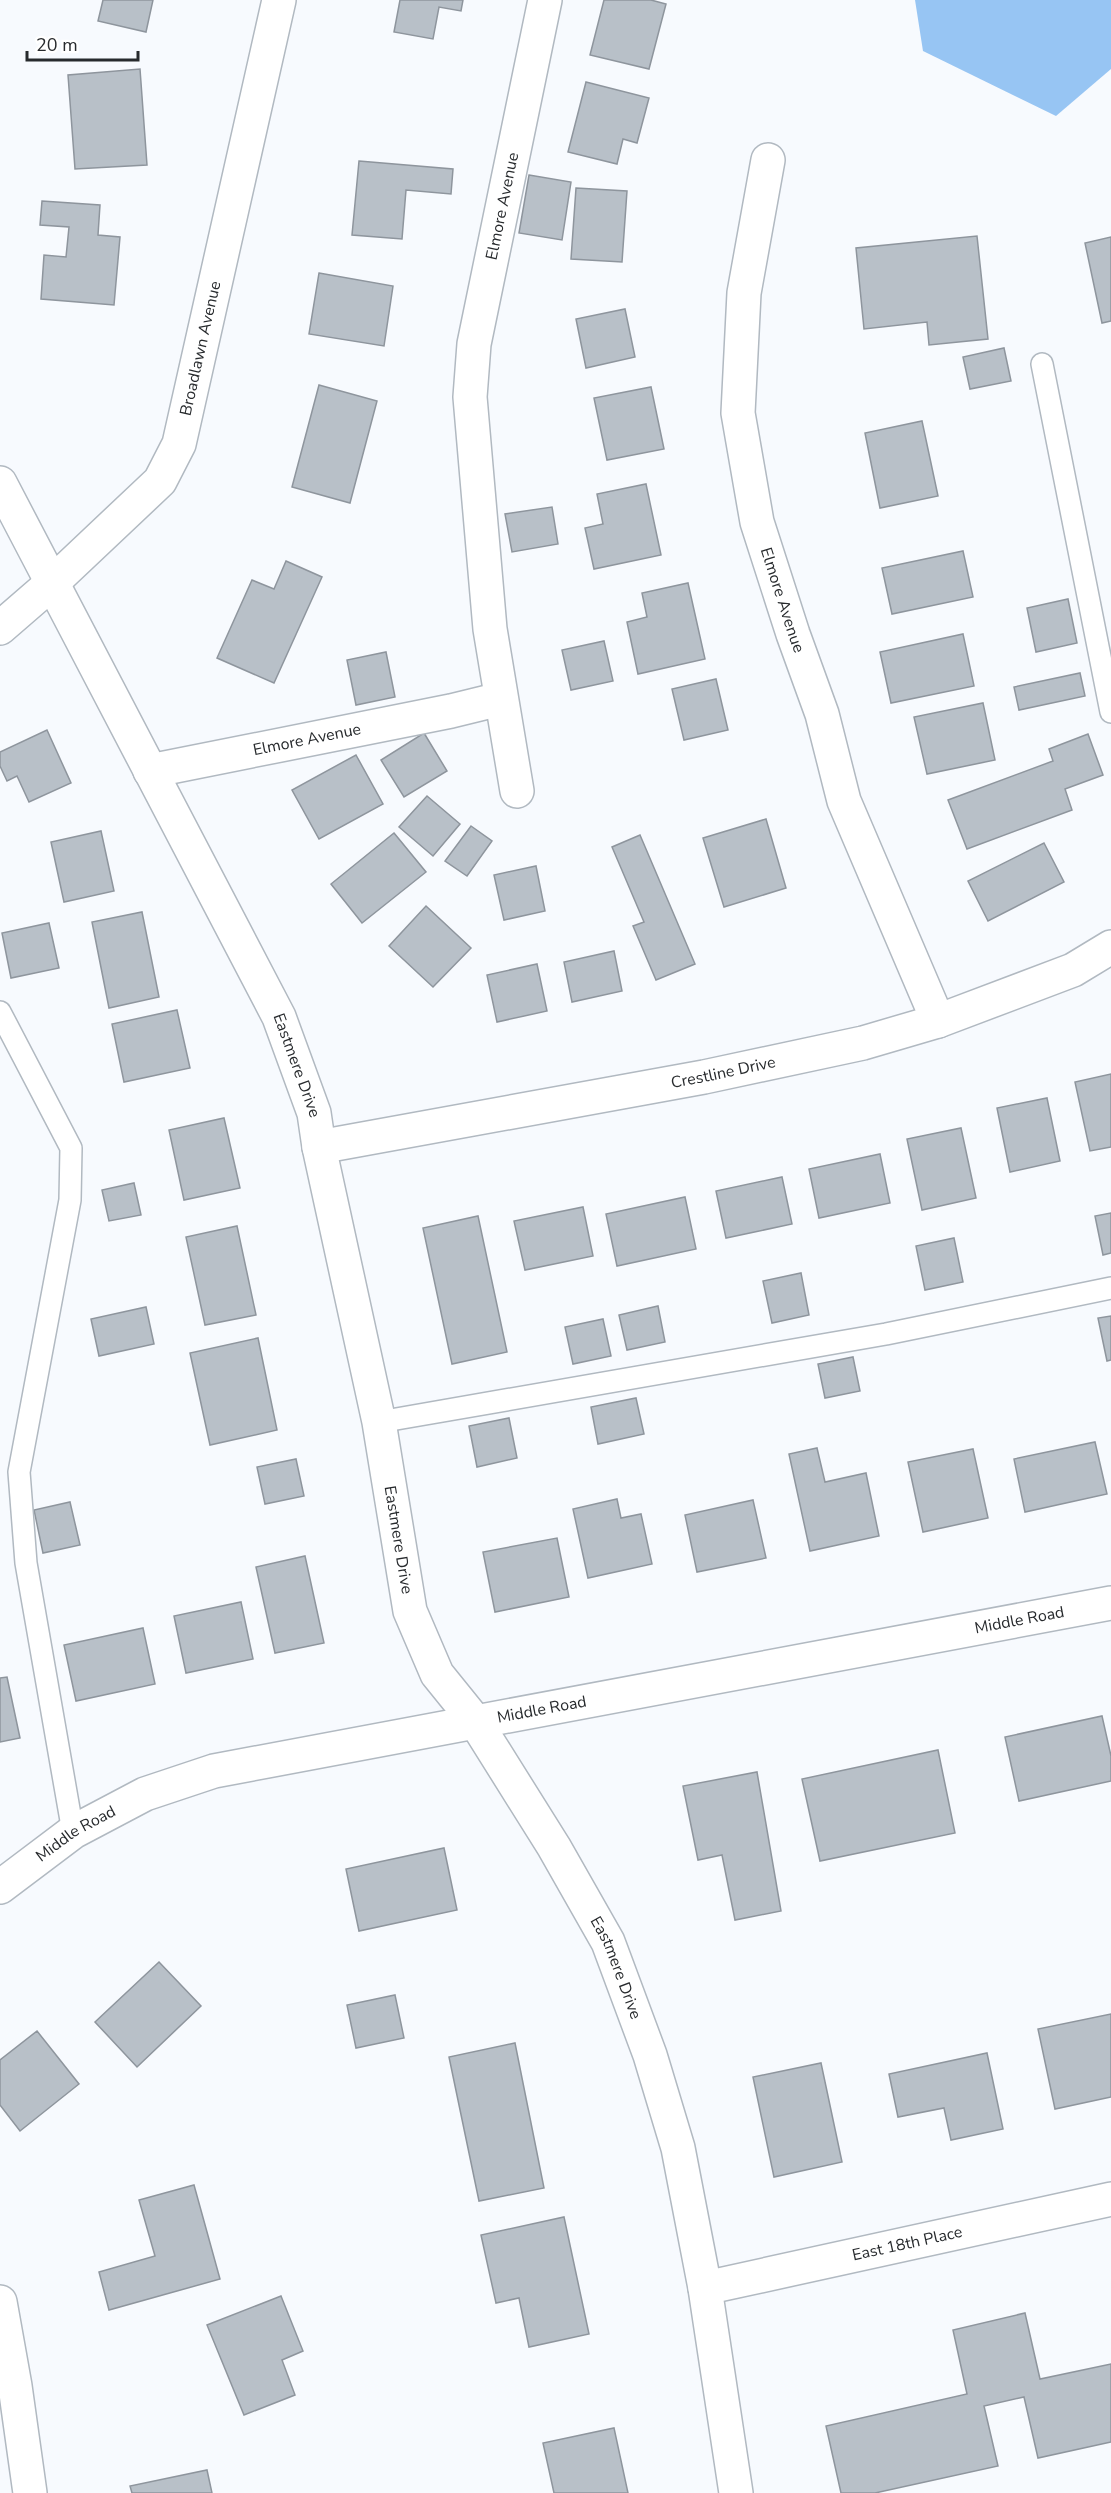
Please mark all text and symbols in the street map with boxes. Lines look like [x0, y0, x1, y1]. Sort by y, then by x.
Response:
scale bar [27, 24, 138, 62]
text: 20 m [36, 33, 78, 57]
street label: Elmore Avenue [481, 150, 524, 262]
street label: Broadlawn Avenue [175, 279, 226, 418]
street label: Elmore Avenue [755, 545, 810, 656]
street label: Elmore Avenue [251, 718, 363, 761]
street label: Eastmere Drive [268, 1010, 326, 1121]
street label: Crestline Drive [669, 1051, 778, 1094]
street label: Eastmere Drive [379, 1484, 418, 1596]
street label: Middle Road [973, 1601, 1066, 1639]
street label: Middle Road [495, 1690, 588, 1729]
street label: Middle Road [31, 1800, 120, 1867]
street label: Eastmere Drive [585, 1912, 647, 2022]
street label: East 18th Place [850, 2221, 964, 2266]

